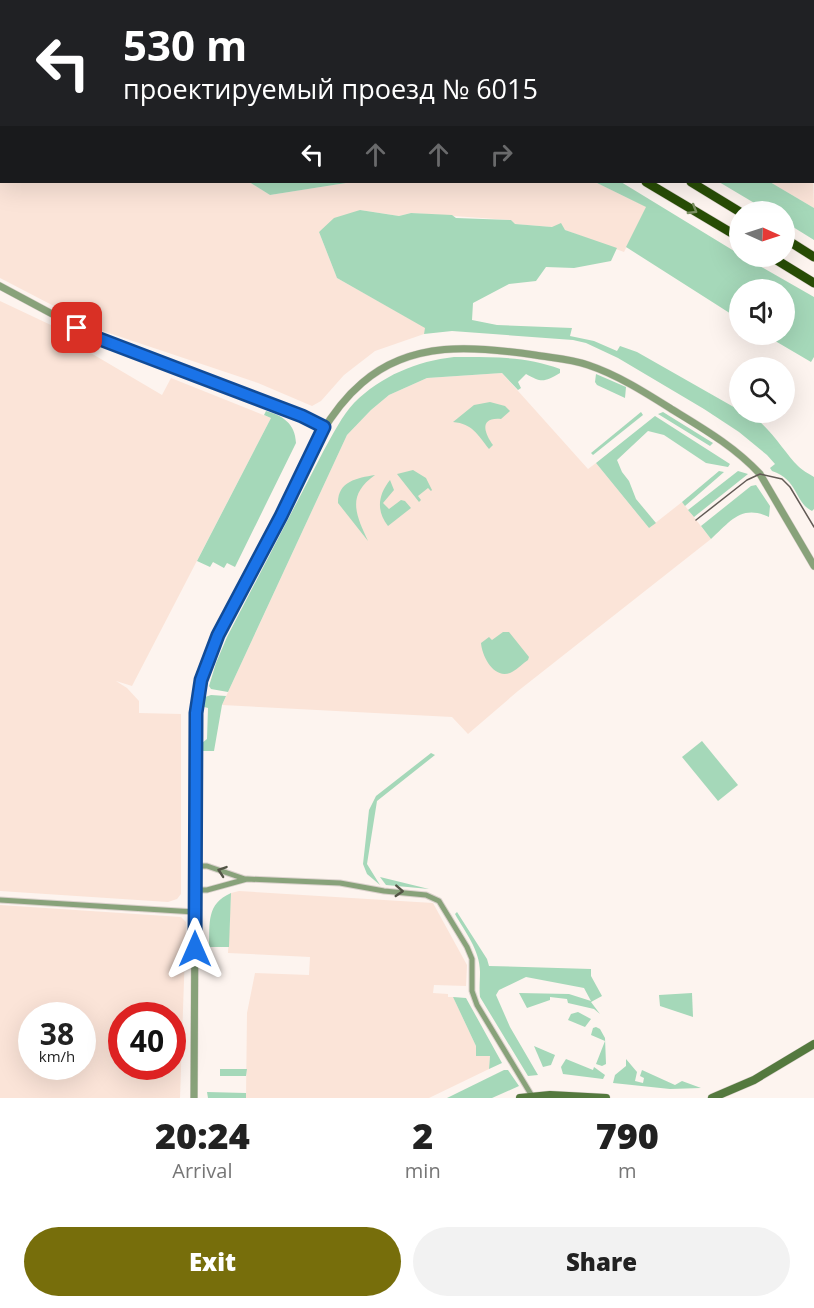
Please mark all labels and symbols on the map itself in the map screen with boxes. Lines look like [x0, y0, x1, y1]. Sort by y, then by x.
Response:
north arrow [729, 201, 795, 267]
one-way arrow [687, 202, 697, 214]
pin [51, 302, 102, 353]
one-way arrow [217, 866, 228, 878]
one-way arrow [394, 885, 403, 898]
position arrow [163, 917, 227, 981]
speed limit sign: 40 [108, 1002, 186, 1080]

